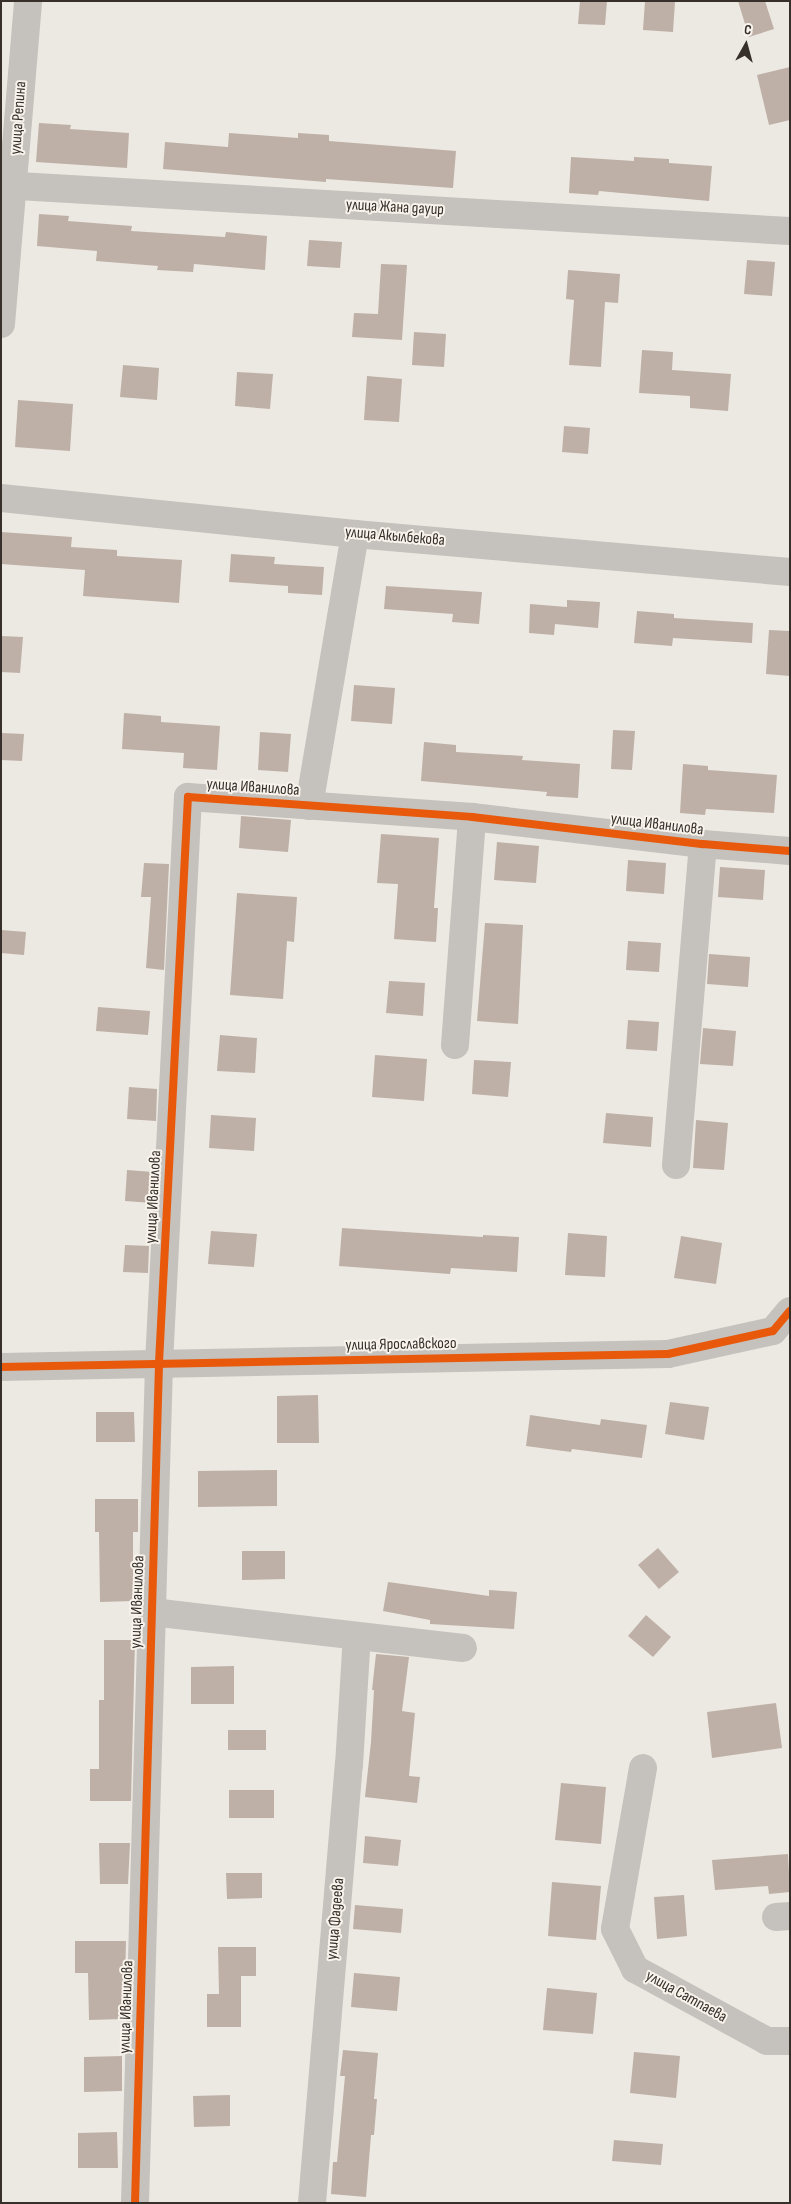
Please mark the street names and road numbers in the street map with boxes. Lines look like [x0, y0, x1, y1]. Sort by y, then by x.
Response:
street label: улица Репина [7, 81, 31, 155]
street label: улица Жана дауир [346, 196, 444, 220]
street label: улица Акылбекова [344, 523, 446, 551]
street label: улица Иванилова [206, 775, 300, 801]
street label: улица Иванилова [610, 810, 704, 840]
street label: улица Иванилова [142, 1150, 166, 1244]
street label: улица Ярославского [345, 1334, 457, 1356]
street label: улица Иванилова [127, 1555, 149, 1649]
street label: улица Фадеева [323, 1877, 349, 1961]
street label: улица Иванилова [116, 1960, 138, 2054]
street label: улица Сатпаева [642, 1967, 730, 2027]

